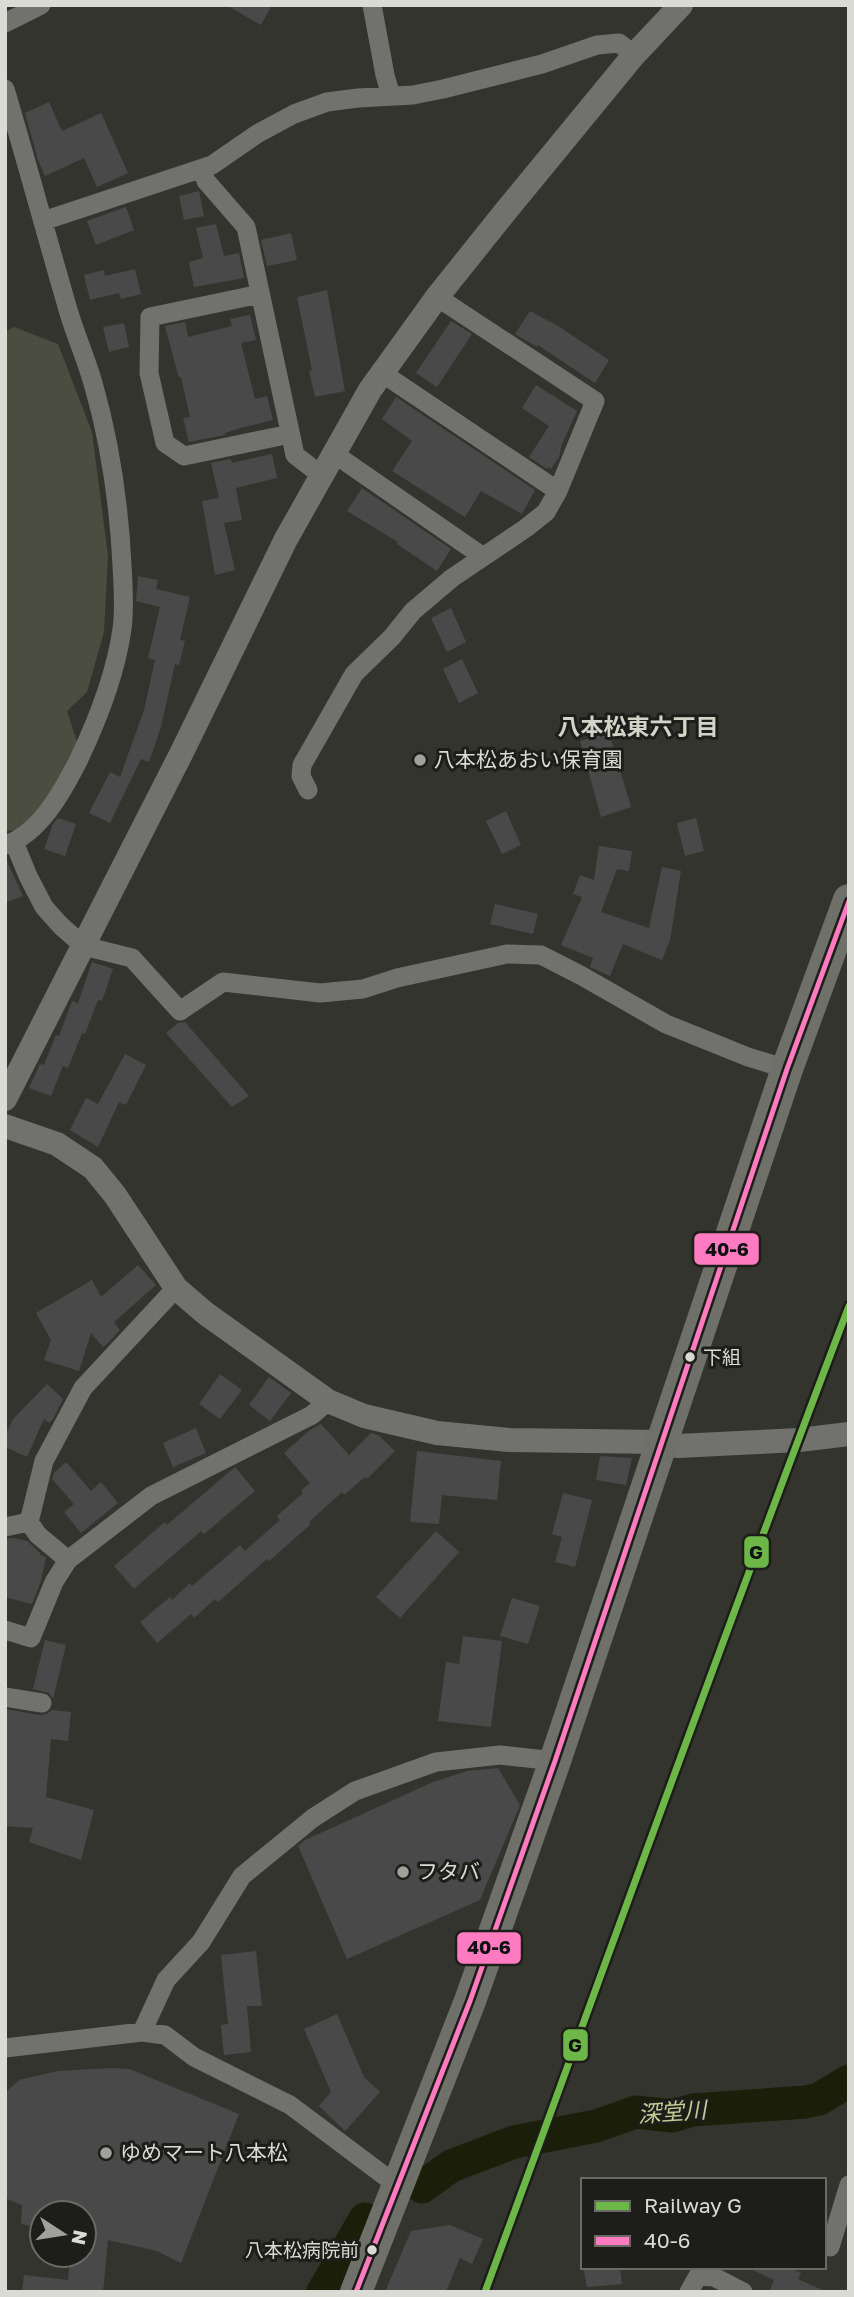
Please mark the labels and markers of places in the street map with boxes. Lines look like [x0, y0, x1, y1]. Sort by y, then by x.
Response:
place label: 八本松あおい保育園 [434, 746, 623, 772]
marker: 八本松あおい保育園 [412, 752, 428, 768]
place label: 下組 [703, 1345, 741, 1368]
marker: 下組 [683, 1350, 697, 1364]
place label: フタバ [417, 1858, 480, 1884]
marker: フタバ [395, 1864, 411, 1880]
place label: ゆめマート八本松 [120, 2139, 288, 2165]
marker: ゆめマート八本松 [98, 2145, 114, 2161]
place label: 八本松病院前 [245, 2238, 359, 2261]
marker: 八本松病院前 [365, 2243, 379, 2257]

